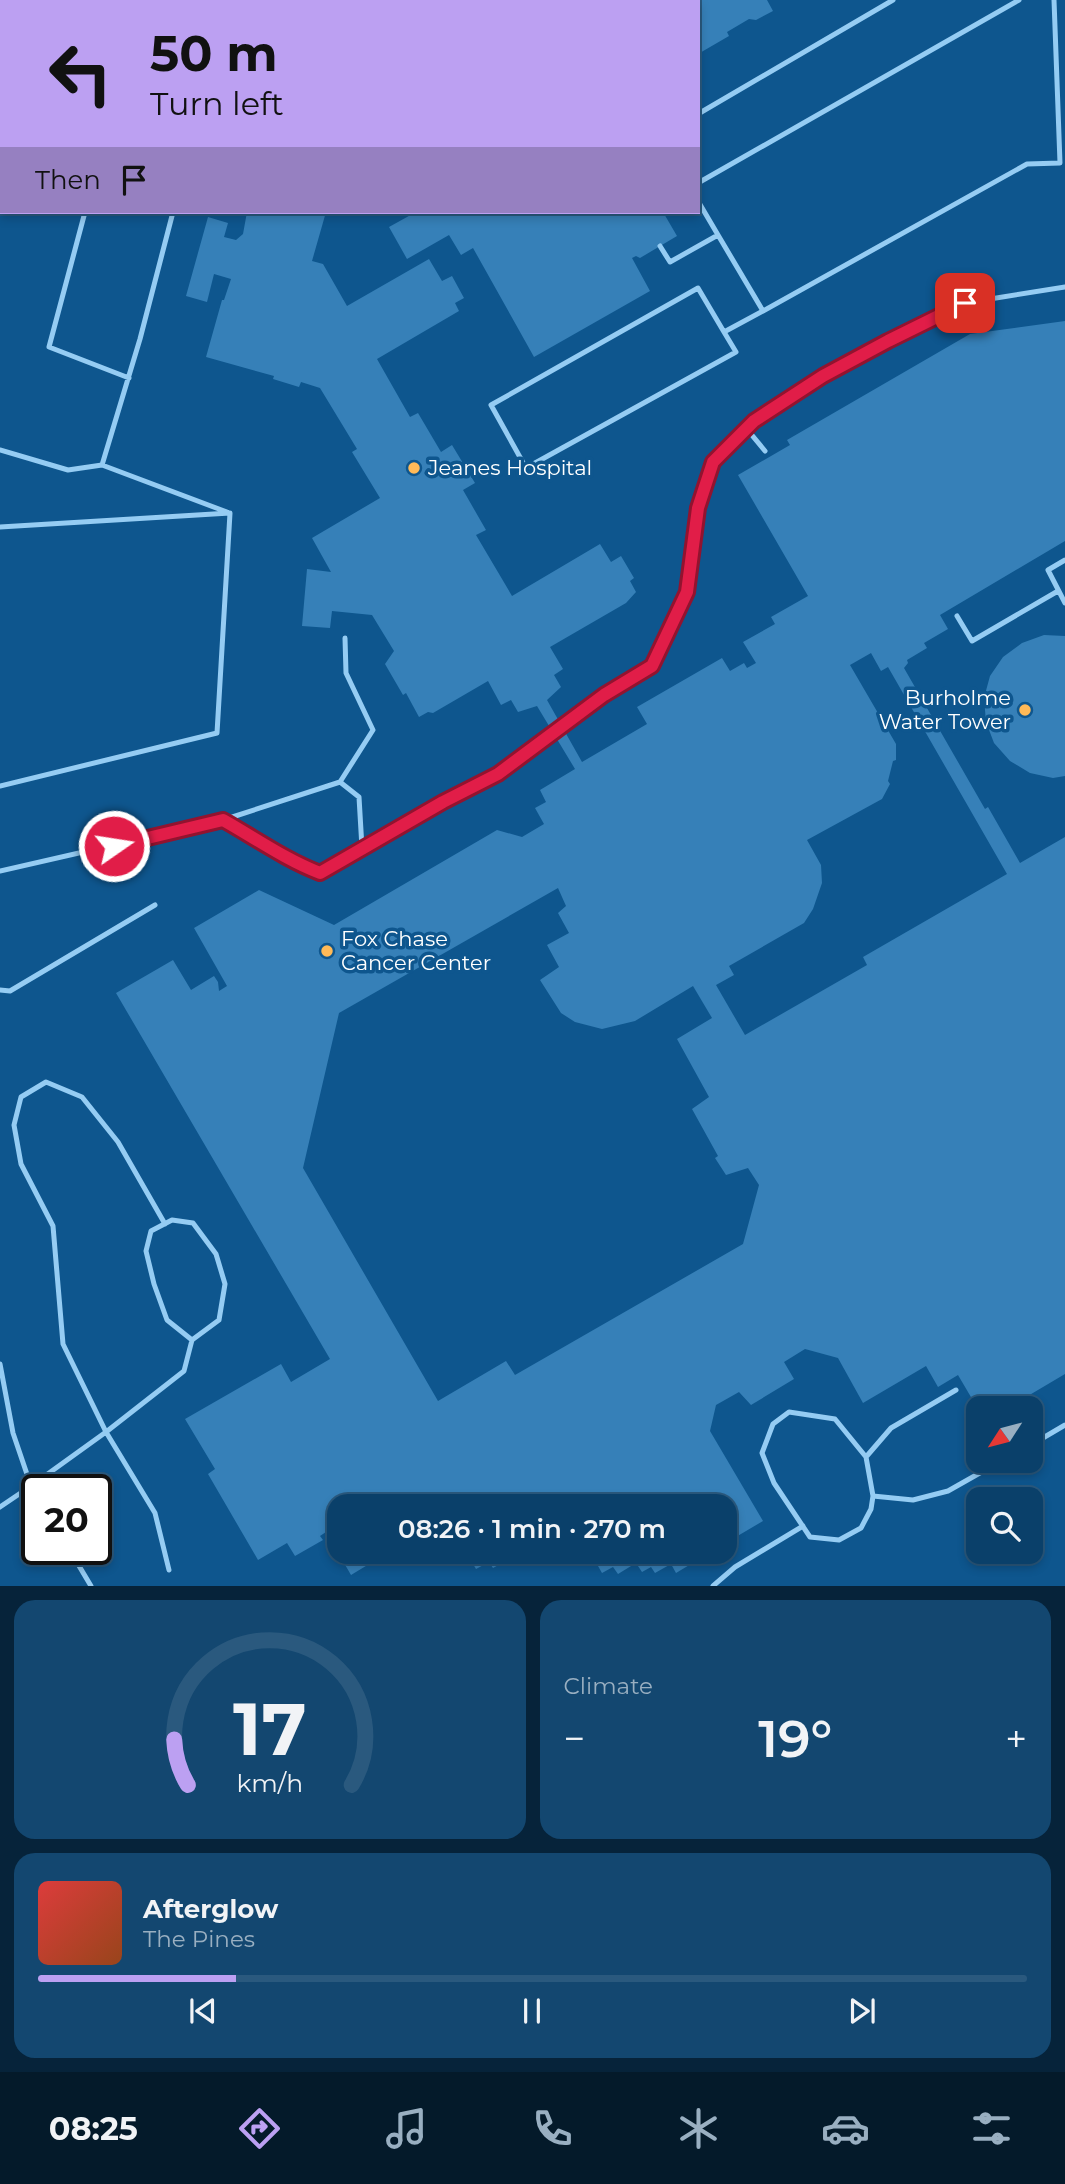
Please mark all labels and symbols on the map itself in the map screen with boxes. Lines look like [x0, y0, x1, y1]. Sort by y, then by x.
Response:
pin [935, 273, 995, 333]
place label: Jeanes Hospital [427, 455, 592, 480]
marker: Jeanes Hospital [406, 460, 422, 476]
place label: Burholme Water Tower [879, 685, 1011, 734]
marker: Burholme Water Tower [1017, 702, 1033, 718]
position arrow [77, 809, 151, 883]
place label: Fox Chase Cancer Center [341, 926, 491, 975]
marker: Fox Chase Cancer Center [319, 943, 335, 959]
north arrow [966, 1396, 1043, 1474]
speed limit sign: 20 [21, 1474, 112, 1565]

